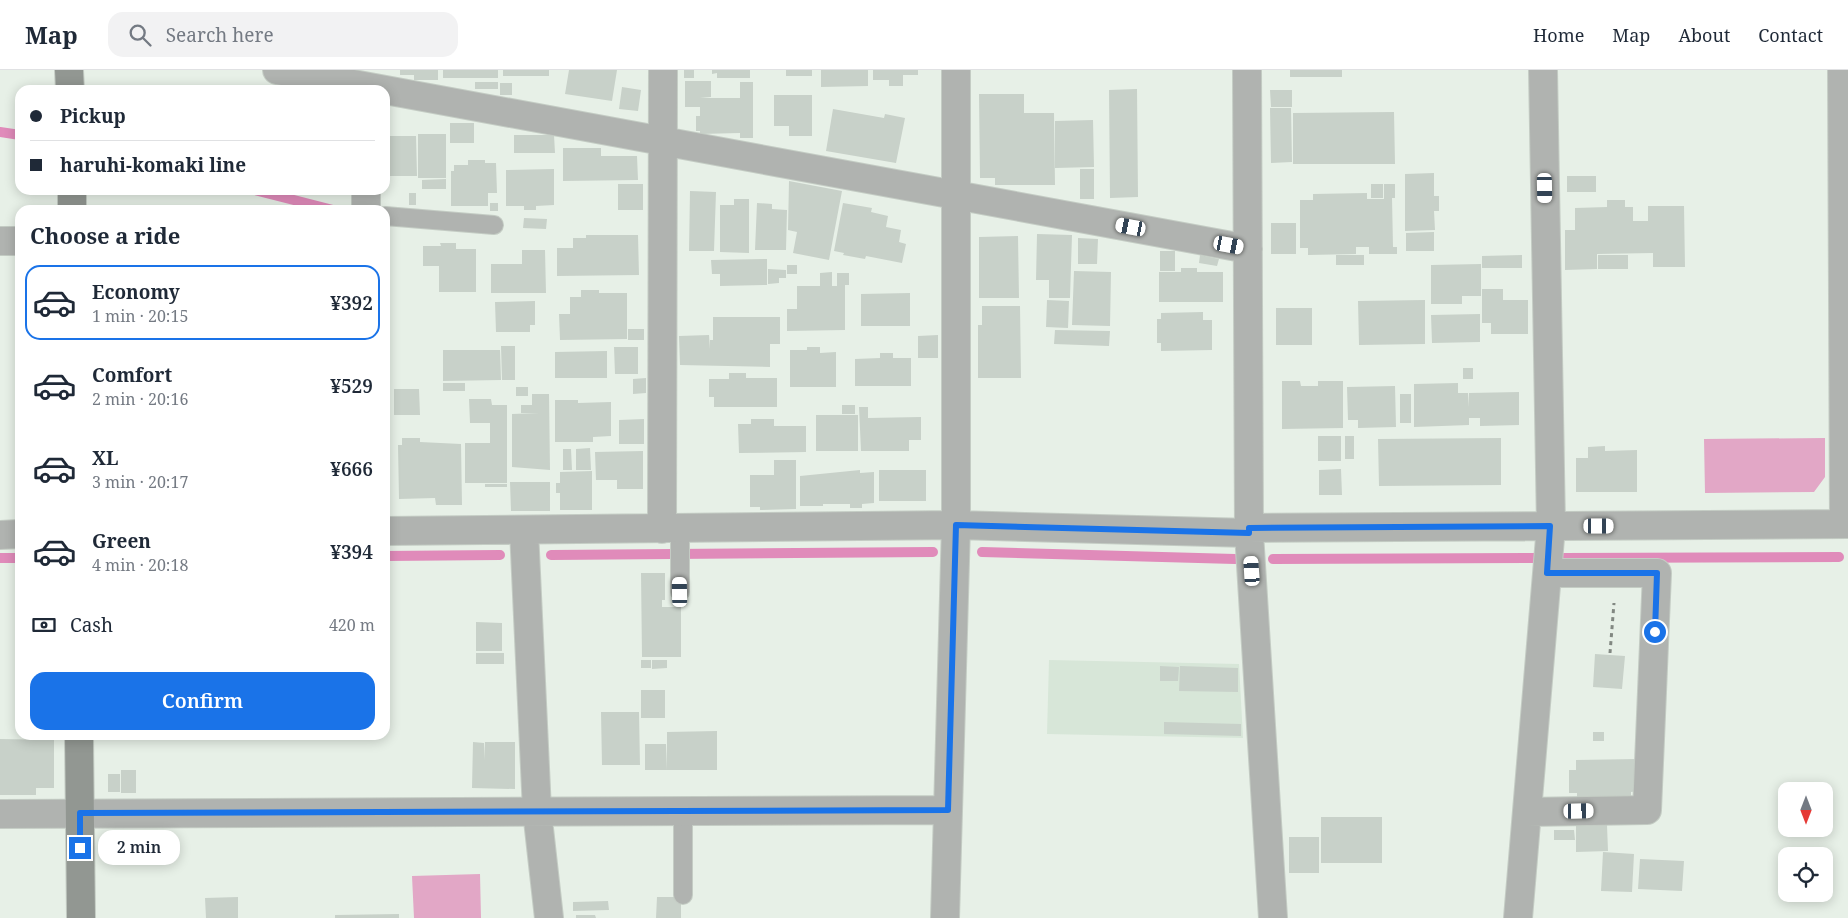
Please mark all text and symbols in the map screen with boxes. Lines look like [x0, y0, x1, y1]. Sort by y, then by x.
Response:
search box [108, 12, 458, 57]
text: Map [25, 18, 78, 51]
icon: search [126, 21, 154, 49]
text: Search here [166, 22, 274, 48]
text: Home [1533, 23, 1584, 47]
text: Map [1612, 23, 1650, 47]
text: About [1678, 23, 1730, 47]
text: Contact [1758, 23, 1823, 47]
text: Pickup [60, 103, 126, 129]
text: haruhi-komaki line [60, 152, 246, 178]
car [1537, 173, 1552, 203]
car [1114, 217, 1147, 237]
text: Choose a ride [30, 220, 180, 250]
car [1212, 235, 1245, 255]
text: Economy [92, 279, 180, 305]
icon: car [32, 280, 77, 325]
text: ¥392 [330, 290, 373, 316]
text: 1 min · 20:15 [92, 305, 188, 327]
text: Comfort [92, 362, 172, 388]
icon: car [32, 363, 77, 408]
text: ¥529 [330, 373, 373, 399]
text: 2 min · 20:16 [92, 388, 188, 410]
text: XL [92, 445, 118, 471]
icon: car [32, 446, 77, 491]
text: ¥666 [330, 456, 373, 482]
text: 3 min · 20:17 [92, 471, 188, 493]
car [1584, 519, 1614, 534]
text: Green [92, 528, 151, 554]
icon: car [32, 529, 77, 574]
text: ¥394 [330, 539, 373, 565]
text: 4 min · 20:18 [92, 554, 188, 576]
car [1243, 556, 1260, 586]
car [672, 577, 687, 607]
icon: cash [30, 611, 58, 639]
text: Cash [70, 612, 113, 638]
text: 420 m [329, 614, 375, 636]
route start [1644, 621, 1666, 643]
button: Confirm [30, 672, 375, 730]
north arrow [1778, 782, 1832, 838]
map controls [1778, 782, 1833, 902]
car [1563, 803, 1594, 819]
callout: 2 min [98, 830, 180, 866]
text: 2 min [117, 836, 161, 858]
route end [69, 837, 91, 859]
button: locate [1778, 847, 1833, 902]

